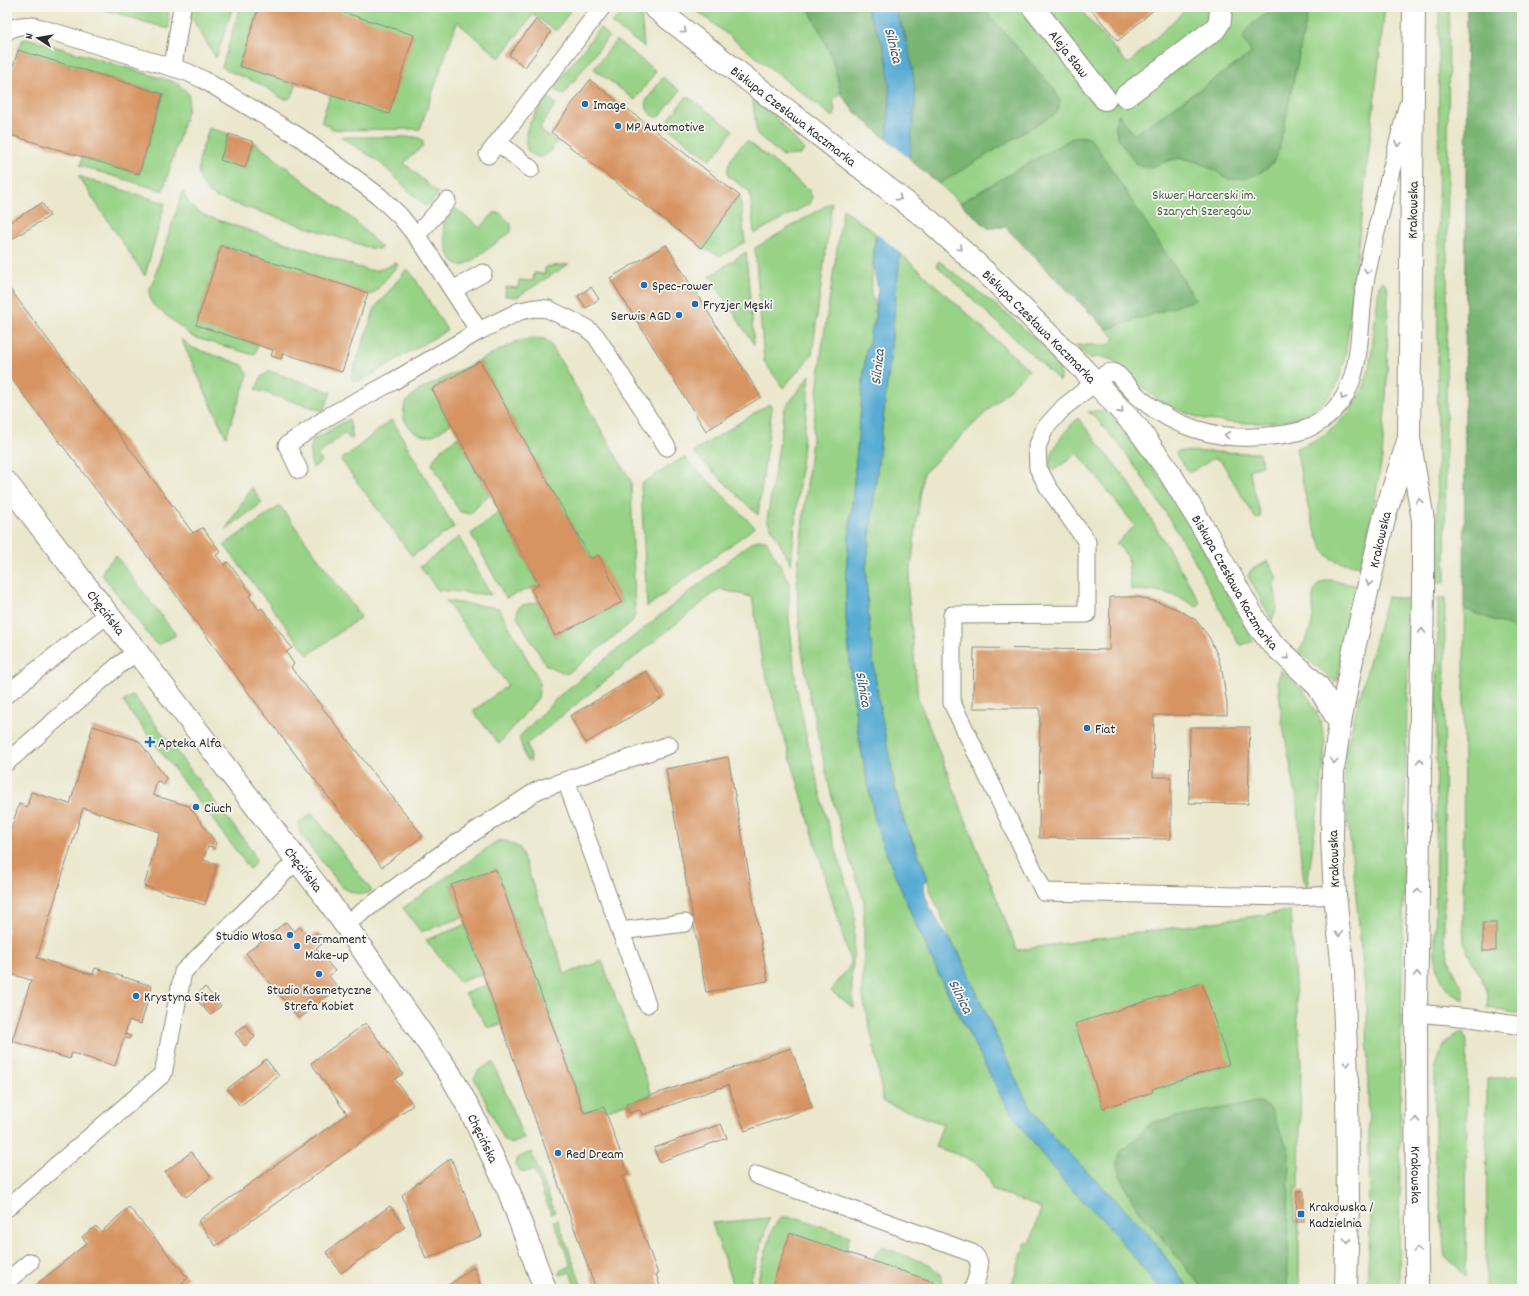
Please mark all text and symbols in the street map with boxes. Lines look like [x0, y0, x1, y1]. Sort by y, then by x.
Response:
north arrow [18, 18, 58, 58]
one-way arrow [680, 26, 687, 33]
water label: Silnica [877, 26, 907, 66]
street label: Aleja Sław [1043, 26, 1093, 83]
text: N [22, 31, 39, 41]
street label: Biskupa Czesława Kaczmarka [726, 62, 860, 173]
place label: Image [593, 96, 626, 116]
marker: Image [580, 99, 590, 109]
place label: MP Automotive [626, 118, 704, 138]
marker: MP Automotive [613, 121, 623, 131]
one-way arrow [1394, 141, 1402, 148]
street label: Krakowska [1404, 181, 1425, 239]
park label: Skwer Harcerski im. Szarych Szeregów [1152, 186, 1256, 222]
one-way arrow [895, 193, 902, 201]
one-way arrow [955, 243, 963, 250]
street label: Biskupa Czesława Kaczmarka [977, 266, 1100, 389]
one-way arrow [1364, 268, 1372, 274]
place label: Spec-rower [652, 277, 714, 297]
marker: Spec-rower [639, 280, 649, 290]
place label: Fryzjer Męski [703, 296, 773, 316]
marker: Fryzjer Męski [690, 299, 700, 309]
place label: Serwis AGD [611, 307, 671, 327]
marker: Serwis AGD [674, 310, 684, 320]
water label: Silnica [866, 347, 892, 386]
one-way arrow [1340, 393, 1348, 400]
one-way arrow [1117, 406, 1124, 414]
one-way arrow [1224, 431, 1230, 440]
one-way arrow [1416, 498, 1424, 504]
street label: Krakowska [1365, 509, 1398, 570]
street label: Biskupa Czesława Kaczmarka [1186, 512, 1282, 656]
one-way arrow [1366, 580, 1374, 586]
street label: Chęcińska [81, 587, 129, 641]
one-way arrow [1418, 628, 1427, 634]
one-way arrow [1282, 653, 1290, 660]
water label: Silnica [848, 670, 876, 710]
place label: Fiat [1095, 720, 1116, 740]
marker: Fiat [1082, 723, 1092, 733]
place label: Apteka Alfa [158, 734, 222, 754]
marker: Apteka Alfa [145, 737, 155, 747]
one-way arrow [1330, 758, 1339, 764]
one-way arrow [1416, 758, 1425, 764]
place label: Ciuch [204, 799, 232, 819]
marker: Ciuch [191, 802, 201, 812]
street label: Krakowska [1324, 829, 1346, 888]
street label: Chęcińska [278, 843, 327, 897]
one-way arrow [1414, 888, 1423, 894]
place label: Studio Włosa [216, 927, 282, 947]
marker: Studio Włosa [285, 930, 295, 940]
place label: Permament Make-up [305, 930, 366, 966]
one-way arrow [1334, 931, 1343, 937]
marker: Permament Make-up [292, 941, 302, 951]
marker: Studio Kosmetyczne Strefa Kobiet [314, 969, 324, 979]
one-way arrow [1413, 971, 1421, 977]
water label: Silnica [941, 976, 978, 1019]
place label: Studio Kosmetyczne Strefa Kobiet [267, 981, 371, 1017]
place label: Krystyna Sitek [144, 988, 220, 1008]
marker: Krystyna Sitek [131, 991, 141, 1001]
one-way arrow [1342, 1061, 1351, 1067]
street label: Chęcińska [461, 1111, 502, 1167]
one-way arrow [1412, 1117, 1420, 1123]
place label: Red Dream [566, 1145, 624, 1165]
street label: Krakowska [1404, 1146, 1425, 1204]
marker: Red Dream [553, 1148, 563, 1158]
place label: Krakowska / Kadzielnia [1309, 1198, 1374, 1234]
marker: Krakowska / Kadzielnia [1296, 1209, 1306, 1219]
one-way arrow [1343, 1238, 1351, 1244]
one-way arrow [1413, 1247, 1421, 1253]

